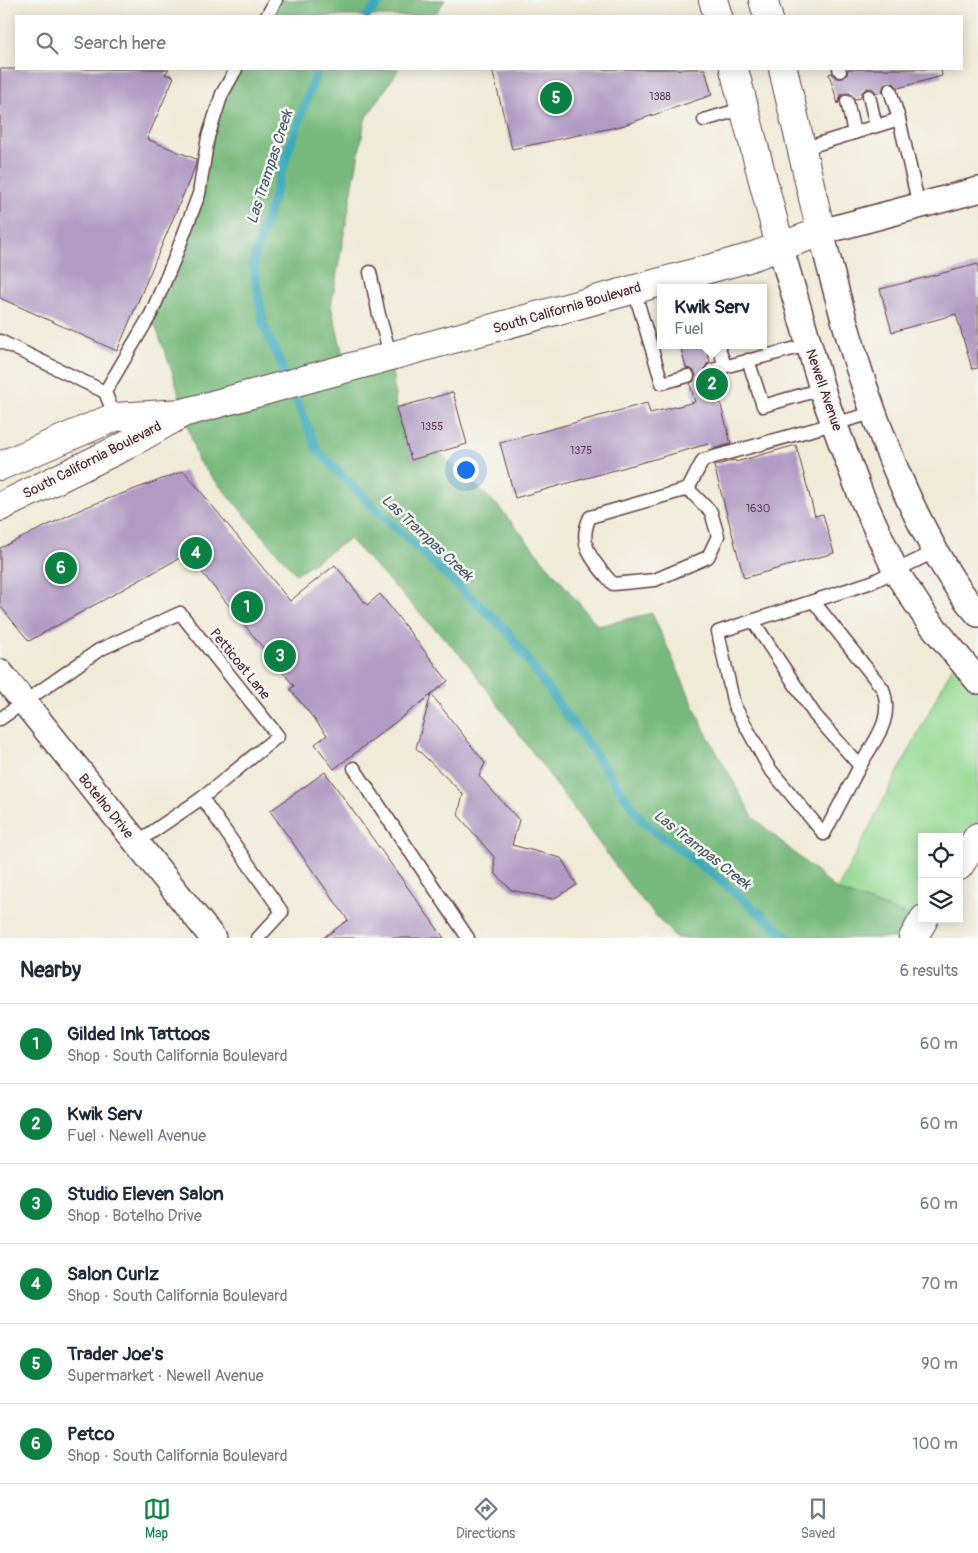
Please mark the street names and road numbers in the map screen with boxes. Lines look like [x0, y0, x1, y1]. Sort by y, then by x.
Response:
street label: South California Boulevard [491, 279, 643, 337]
street label: Newell Avenue [802, 347, 846, 433]
street label: South California Boulevard [20, 418, 164, 502]
street label: Petticoat Lane [206, 625, 274, 703]
street label: Botelho Drive [75, 770, 137, 842]

